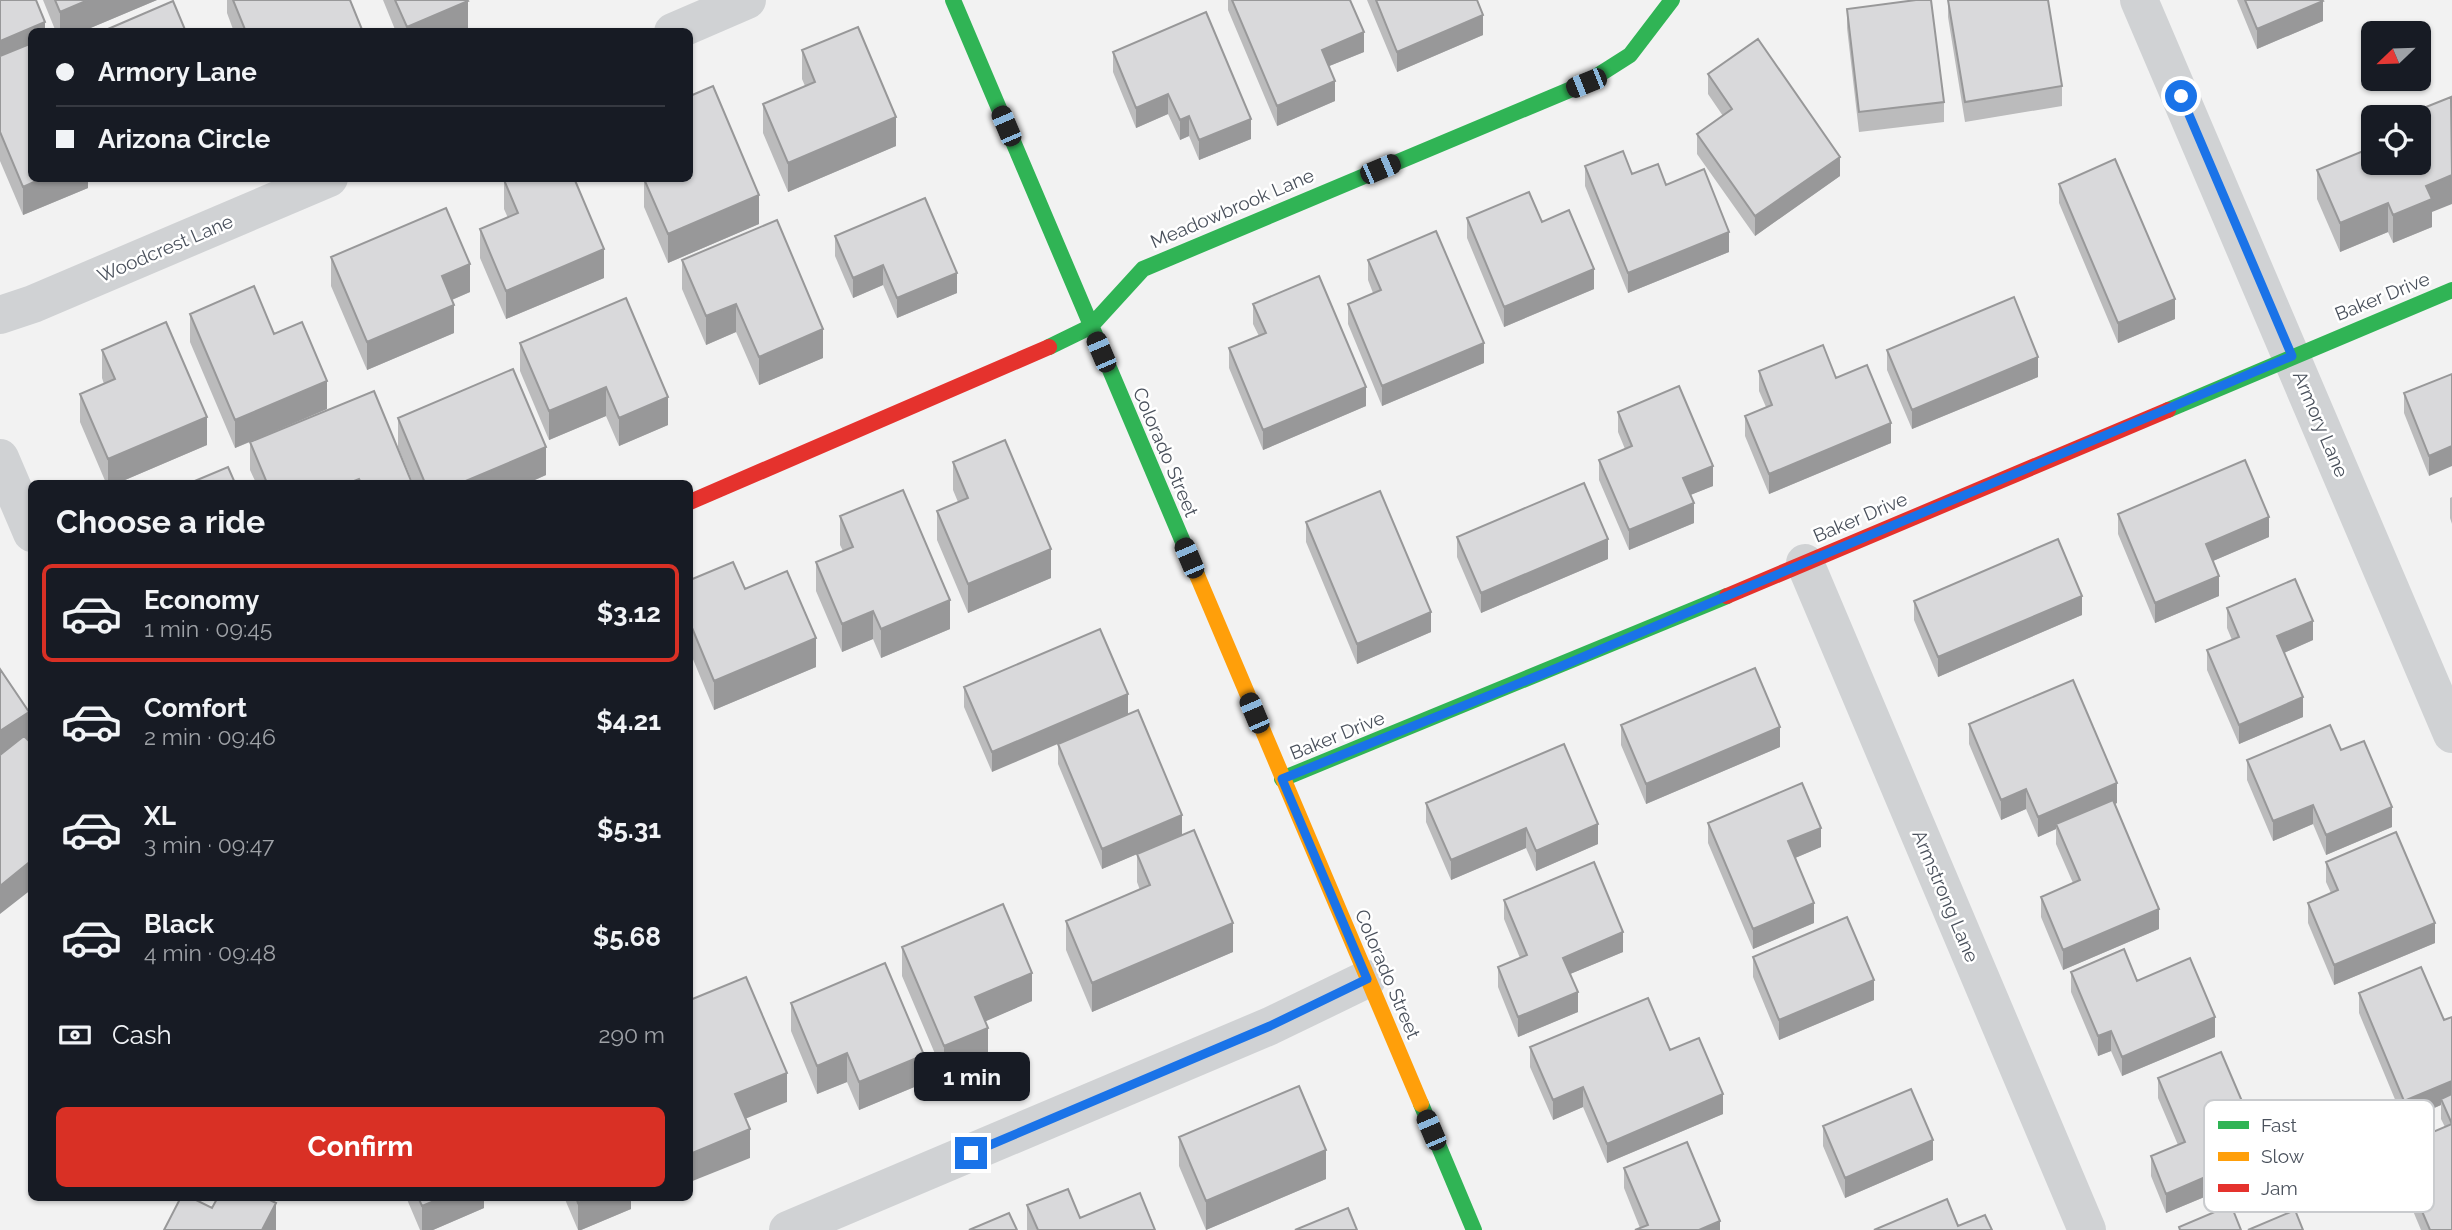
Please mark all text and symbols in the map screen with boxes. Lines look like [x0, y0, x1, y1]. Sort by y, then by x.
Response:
north arrow [2361, 21, 2431, 91]
map controls [2361, 21, 2431, 175]
text: Armory Lane [98, 57, 257, 87]
car [1563, 65, 1610, 101]
route start [2165, 80, 2197, 112]
car [989, 103, 1024, 149]
button: locate [2361, 105, 2431, 175]
text: Arizona Circle [98, 124, 270, 154]
car [1357, 151, 1404, 187]
street label: Meadowbrook Lane [1147, 164, 1317, 252]
street label: Woodcrest Lane [94, 210, 236, 286]
street label: Baker Drive [2331, 267, 2433, 325]
car [1084, 329, 1119, 375]
street label: Armory Lane [2289, 368, 2353, 480]
street label: Colorado Street [1129, 384, 1203, 521]
street label: Baker Drive [1810, 487, 1910, 547]
text: Choose a ride [56, 503, 265, 540]
car [1172, 535, 1207, 581]
icon: car [60, 582, 123, 645]
text: Economy [144, 585, 259, 615]
text: $3.12 [597, 598, 661, 628]
text: 1 min · 09:45 [144, 615, 272, 642]
icon: car [60, 690, 123, 753]
car [1237, 690, 1272, 736]
text: Comfort [144, 693, 247, 723]
text: $4.21 [596, 706, 661, 736]
street label: Baker Drive [1286, 706, 1388, 764]
text: 2 min · 09:46 [144, 723, 276, 750]
icon: car [60, 798, 123, 861]
text: XL [144, 801, 176, 831]
text: $5.31 [597, 814, 661, 844]
street label: Armstrong Lane [1908, 827, 1984, 965]
text: 3 min · 09:47 [144, 831, 274, 858]
icon: car [60, 906, 123, 969]
street label: Colorado Street [1351, 906, 1425, 1043]
text: Black [144, 909, 214, 939]
text: $5.68 [593, 922, 661, 952]
text: 4 min · 09:48 [144, 939, 276, 966]
icon: cash [56, 1016, 94, 1054]
text: Cash [112, 1020, 172, 1050]
text: 290 m [598, 1021, 665, 1048]
callout: 1 min [913, 1052, 1029, 1100]
text: 1 min [943, 1063, 1001, 1090]
legend [2204, 1100, 2434, 1212]
button: Confirm [56, 1107, 665, 1187]
car [1414, 1107, 1449, 1153]
text: Fast [2261, 1114, 2297, 1136]
route end [955, 1137, 987, 1169]
text: Slow [2261, 1145, 2305, 1167]
text: Jam [2261, 1177, 2298, 1199]

